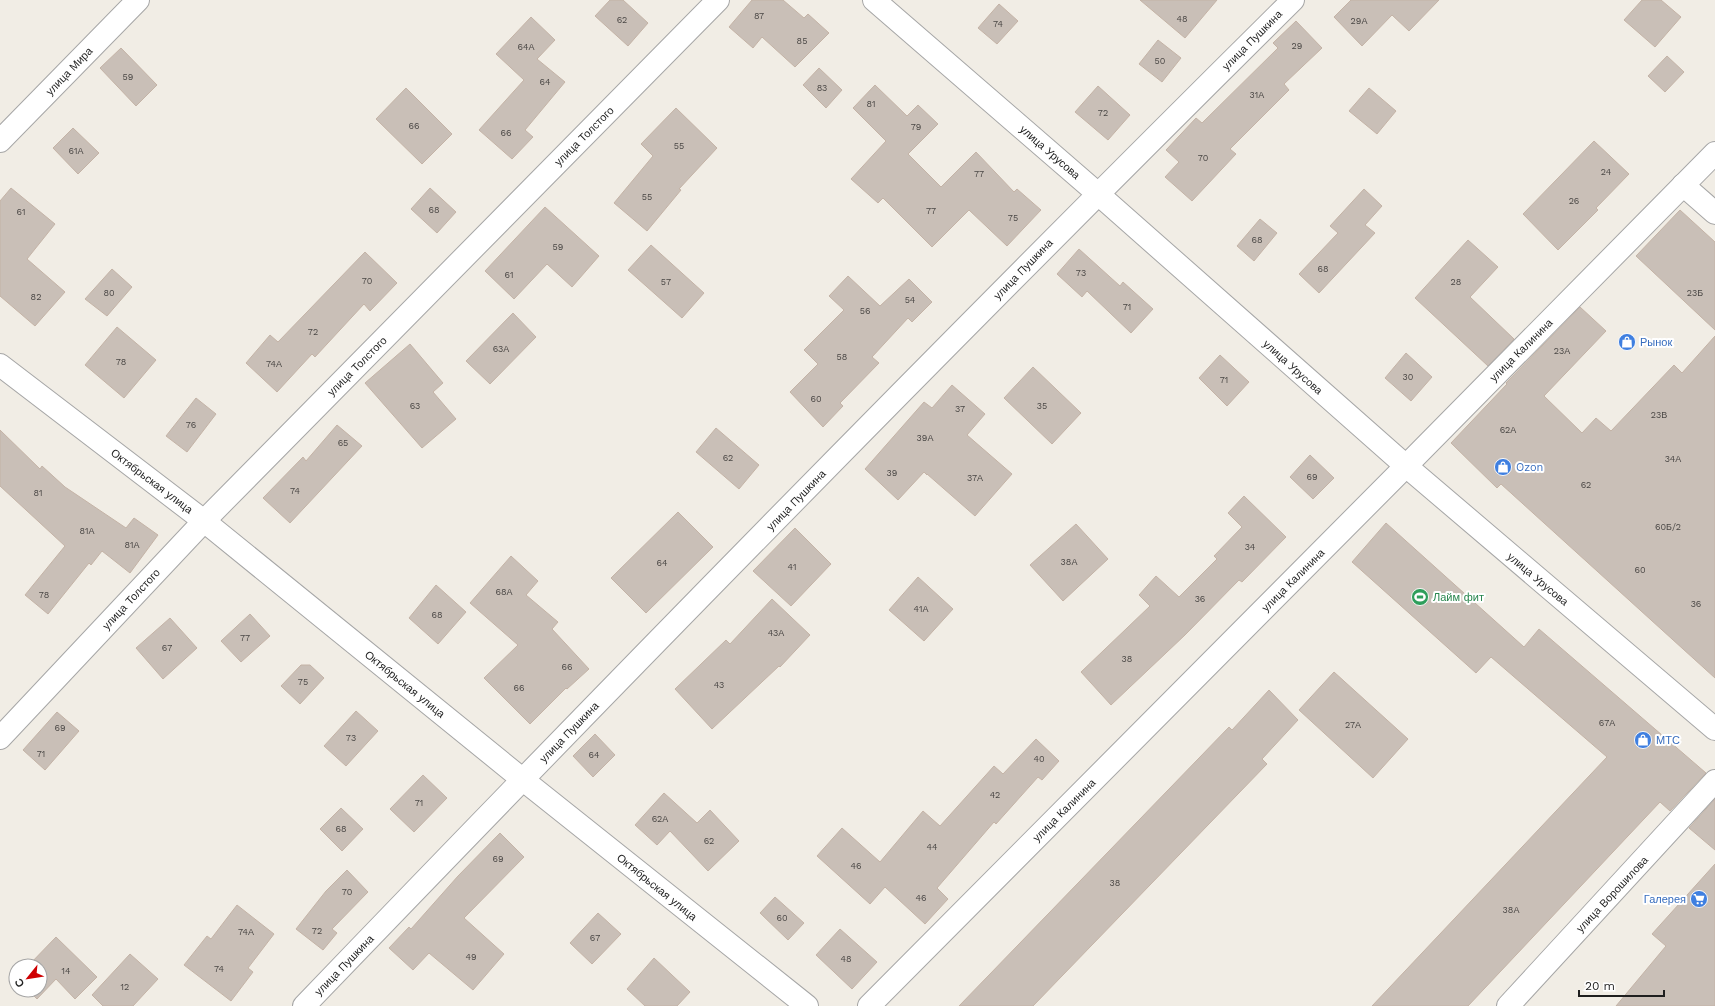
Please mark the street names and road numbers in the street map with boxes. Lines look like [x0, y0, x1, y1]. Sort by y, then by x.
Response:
street label: улица Пушкина [1220, 7, 1286, 73]
street label: улица Мира [43, 44, 96, 98]
street label: улица Толстого [552, 104, 617, 169]
street label: улица Урусова [1017, 123, 1083, 183]
street label: улица Пушкина [991, 236, 1056, 302]
street label: улица Калинина [1487, 316, 1556, 384]
street label: улица Толстого [325, 334, 390, 399]
street label: улица Урусова [1260, 337, 1326, 398]
street label: Октябрьская улица [108, 446, 196, 517]
street label: улица Пушкина [764, 467, 829, 533]
street label: улица Калинина [1259, 546, 1328, 614]
street label: улица Урусова [1505, 550, 1571, 609]
street label: улица Толстого [100, 566, 163, 633]
street label: Октябрьская улица [362, 648, 448, 721]
street label: улица Пушкина [537, 699, 602, 765]
street label: улица Калинина [1030, 776, 1099, 844]
street label: Октябрьская улица [614, 851, 700, 924]
street label: улица Ворошилова [1574, 853, 1652, 935]
street label: улица Пушкина [312, 932, 377, 998]

